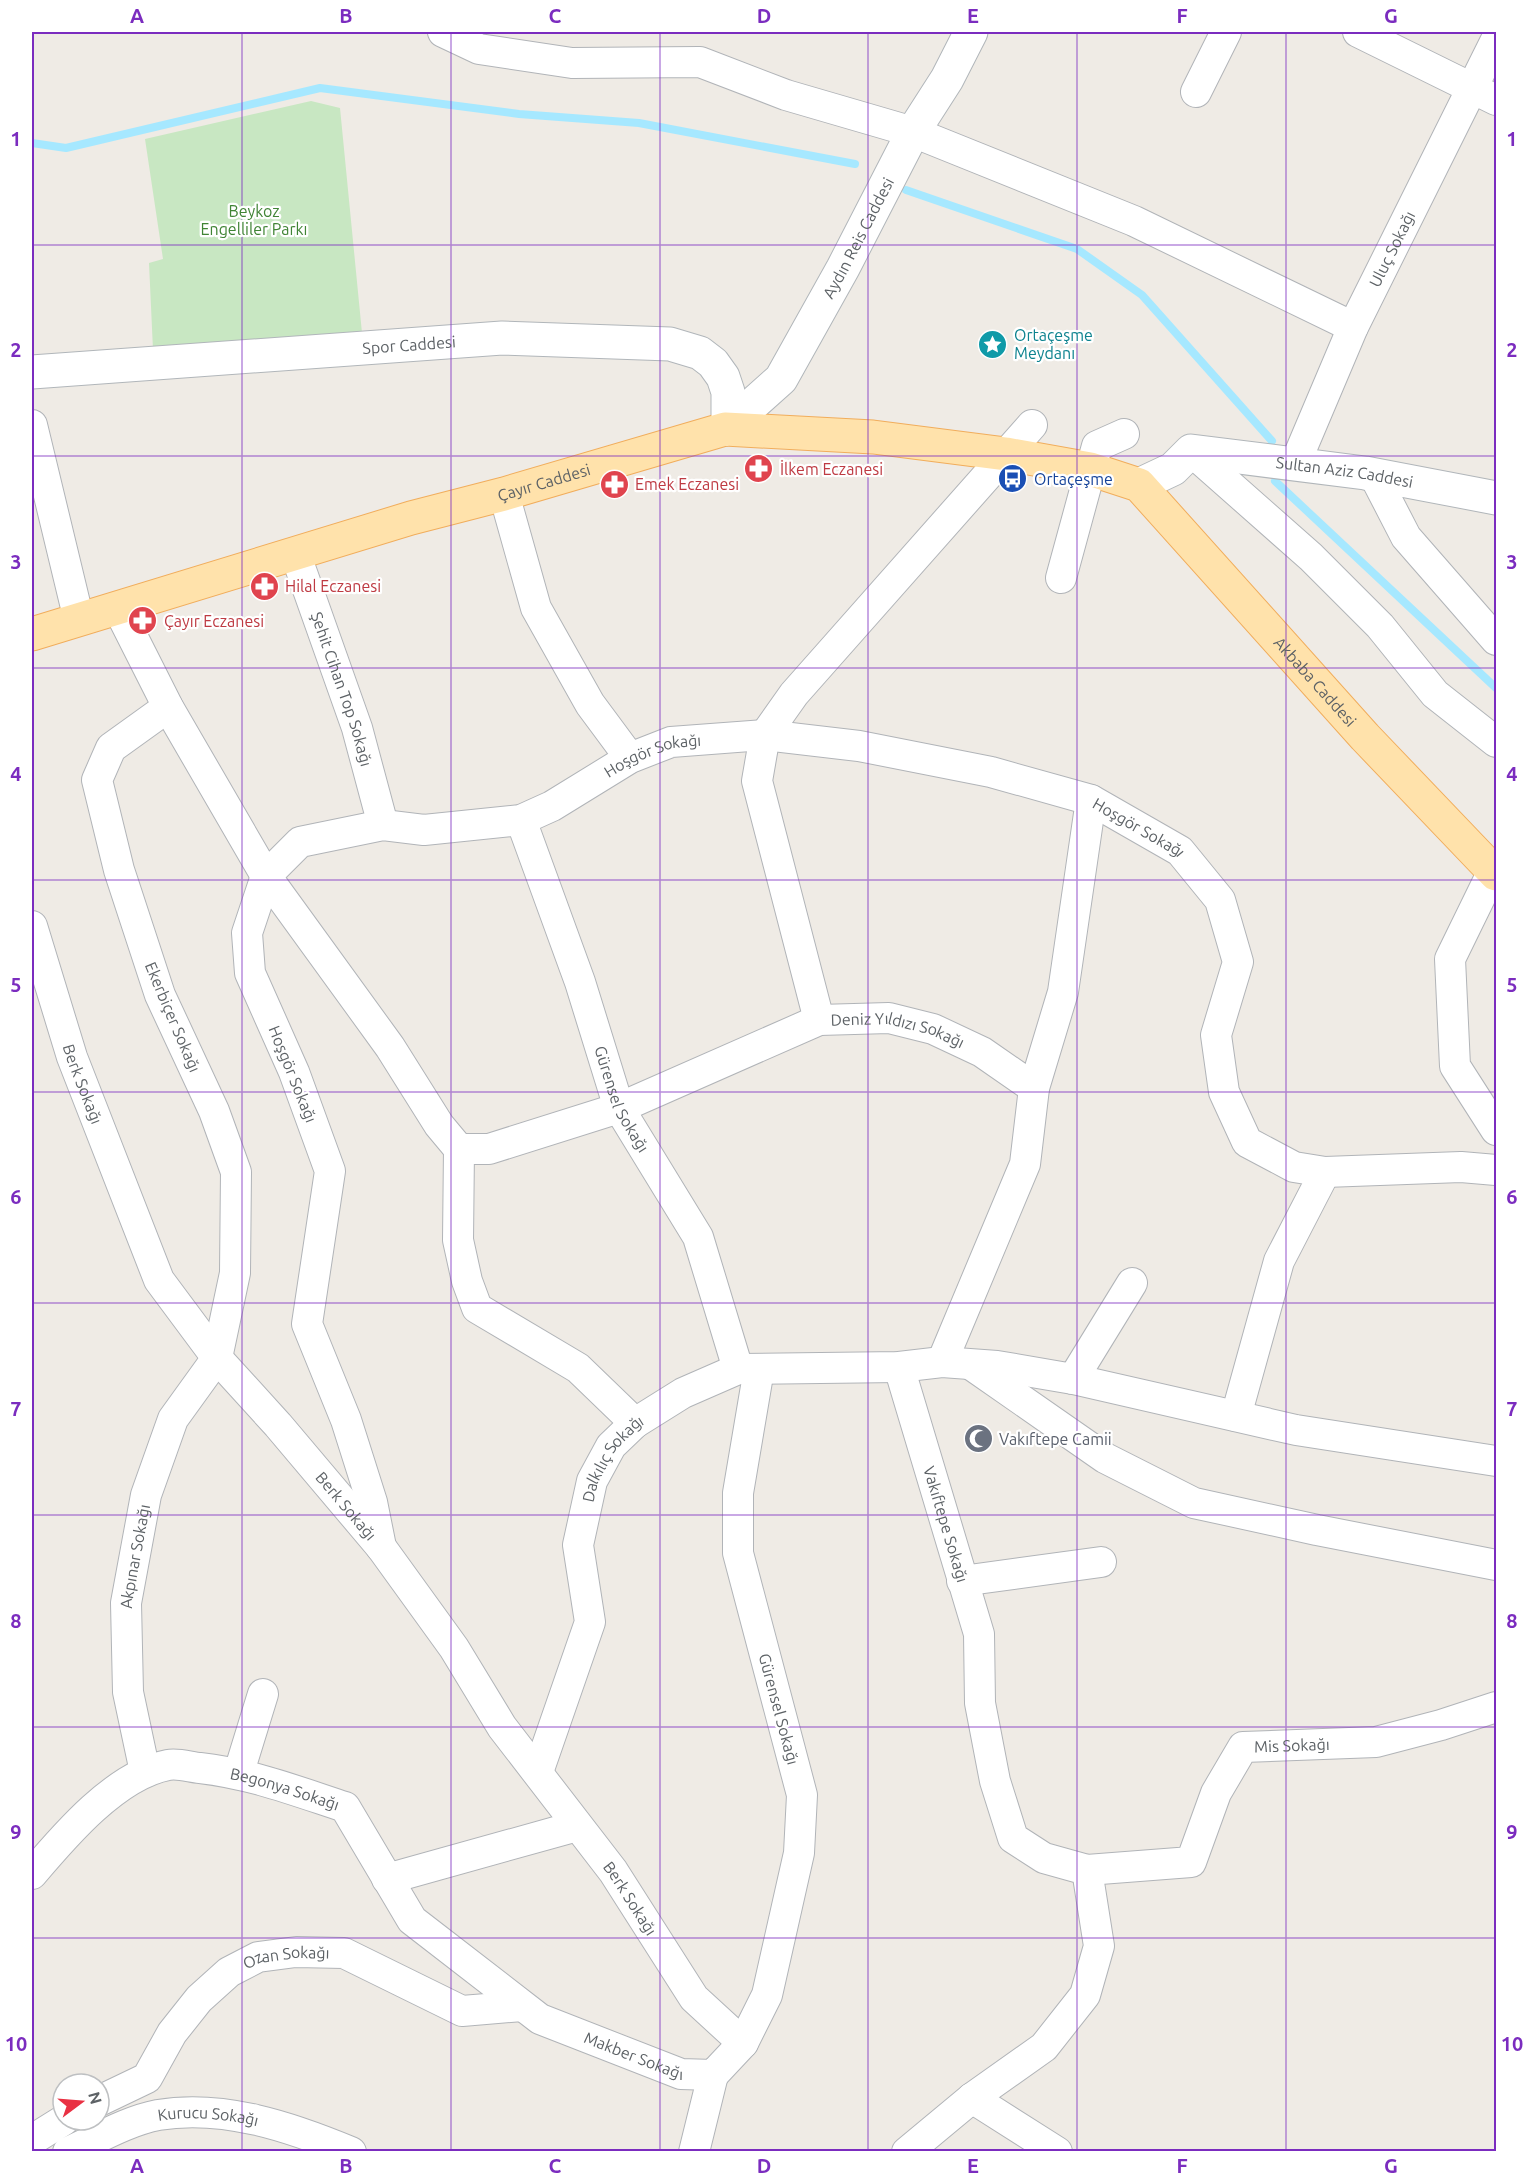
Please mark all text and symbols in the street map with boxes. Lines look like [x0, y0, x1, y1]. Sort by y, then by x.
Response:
text: A [130, 4, 144, 27]
text: B [339, 4, 353, 27]
text: C [549, 4, 562, 27]
text: D [757, 4, 771, 27]
text: E [967, 4, 979, 27]
text: F [1176, 4, 1188, 27]
text: G [1384, 4, 1398, 27]
text: 1 [10, 127, 22, 150]
text: 1 [1506, 127, 1518, 150]
street label: Aydın Reis Caddesi [819, 174, 897, 301]
park label: Beykoz Engelliler Parkı [201, 202, 307, 238]
street label: Uluç Sokağı [1365, 208, 1418, 290]
place label: Ortaçeşme Meydanı [1014, 326, 1093, 362]
place icon: Ortaçeşme Meydanı [977, 328, 1009, 360]
street label: Spor Caddesi [362, 332, 456, 357]
text: 2 [10, 338, 22, 361]
text: 2 [1506, 338, 1518, 361]
pharmacy icon: İlkem Eczanesi [743, 453, 775, 485]
street label: Sultan Aziz Caddesi [1275, 453, 1415, 491]
street label: Çayır Caddesi [496, 460, 592, 504]
place label: İlkem Eczanesi [780, 460, 883, 478]
bus stop icon: Ortaçeşme [997, 463, 1029, 495]
pharmacy icon: Emek Eczanesi [598, 468, 630, 500]
place label: Ortaçeşme [1034, 470, 1113, 488]
place label: Emek Eczanesi [635, 475, 739, 493]
text: 3 [10, 550, 22, 573]
text: 3 [1506, 550, 1518, 573]
pharmacy icon: Hilal Eczanesi [248, 570, 280, 602]
place label: Hilal Eczanesi [285, 577, 381, 595]
pharmacy icon: Çayır Eczanesi [127, 605, 159, 637]
street label: Şehit Cihan Top Sokağı [308, 609, 376, 768]
place label: Çayır Eczanesi [164, 612, 264, 630]
street label: Akbaba Caddesi [1271, 633, 1360, 730]
street label: Hoşgör Sokağı [601, 731, 702, 781]
text: 4 [10, 762, 22, 785]
text: 4 [1506, 762, 1518, 785]
street label: Hoşgör Sokağı [1090, 794, 1190, 860]
street label: Ekerbiçer Sokağı [142, 959, 204, 1075]
text: 5 [10, 973, 22, 996]
text: 5 [1506, 973, 1518, 996]
street label: Deniz Yıldızı Sokağı [830, 1009, 967, 1051]
street label: Hoşgör Sokağı [265, 1023, 321, 1125]
street label: Berk Sokağı [60, 1042, 106, 1126]
street label: Gürensel Sokağı [591, 1044, 653, 1155]
text: 6 [10, 1185, 22, 1208]
text: 6 [1506, 1185, 1518, 1208]
text: 7 [10, 1397, 22, 1420]
text: 7 [1506, 1397, 1518, 1420]
street label: Dalkılıç Sokağı [579, 1411, 646, 1504]
mosque icon: Vakıftepe Camii [962, 1423, 994, 1455]
place label: Vakıftepe Camii [999, 1430, 1112, 1448]
street label: Vakıftepe Sokağı [920, 1464, 972, 1584]
street label: Berk Sokağı [312, 1468, 380, 1544]
street label: Akpınar Sokağı [117, 1503, 153, 1609]
text: 8 [10, 1609, 22, 1632]
text: 8 [1506, 1609, 1518, 1632]
street label: Gürensel Sokağı [755, 1651, 803, 1767]
street label: Mis Sokağı [1254, 1735, 1330, 1756]
street label: Begonya Sokağı [229, 1764, 342, 1814]
text: 9 [10, 1820, 22, 1843]
text: 9 [1506, 1820, 1518, 1843]
street label: Berk Sokağı [600, 1858, 661, 1939]
street label: Ozan Sokağı [240, 1943, 330, 1972]
street label: Makber Sokağı [582, 2028, 683, 2083]
text: 10 [5, 2032, 27, 2055]
text: 10 [1501, 2032, 1523, 2055]
north arrow [51, 2072, 111, 2132]
text: N [85, 2090, 106, 2106]
street label: Kurucu Sokağı [156, 2103, 260, 2129]
text: A [130, 2154, 144, 2177]
text: B [339, 2154, 353, 2177]
text: C [549, 2154, 562, 2177]
text: D [757, 2154, 771, 2177]
text: E [967, 2154, 979, 2177]
text: F [1176, 2154, 1188, 2177]
text: G [1384, 2154, 1398, 2177]

